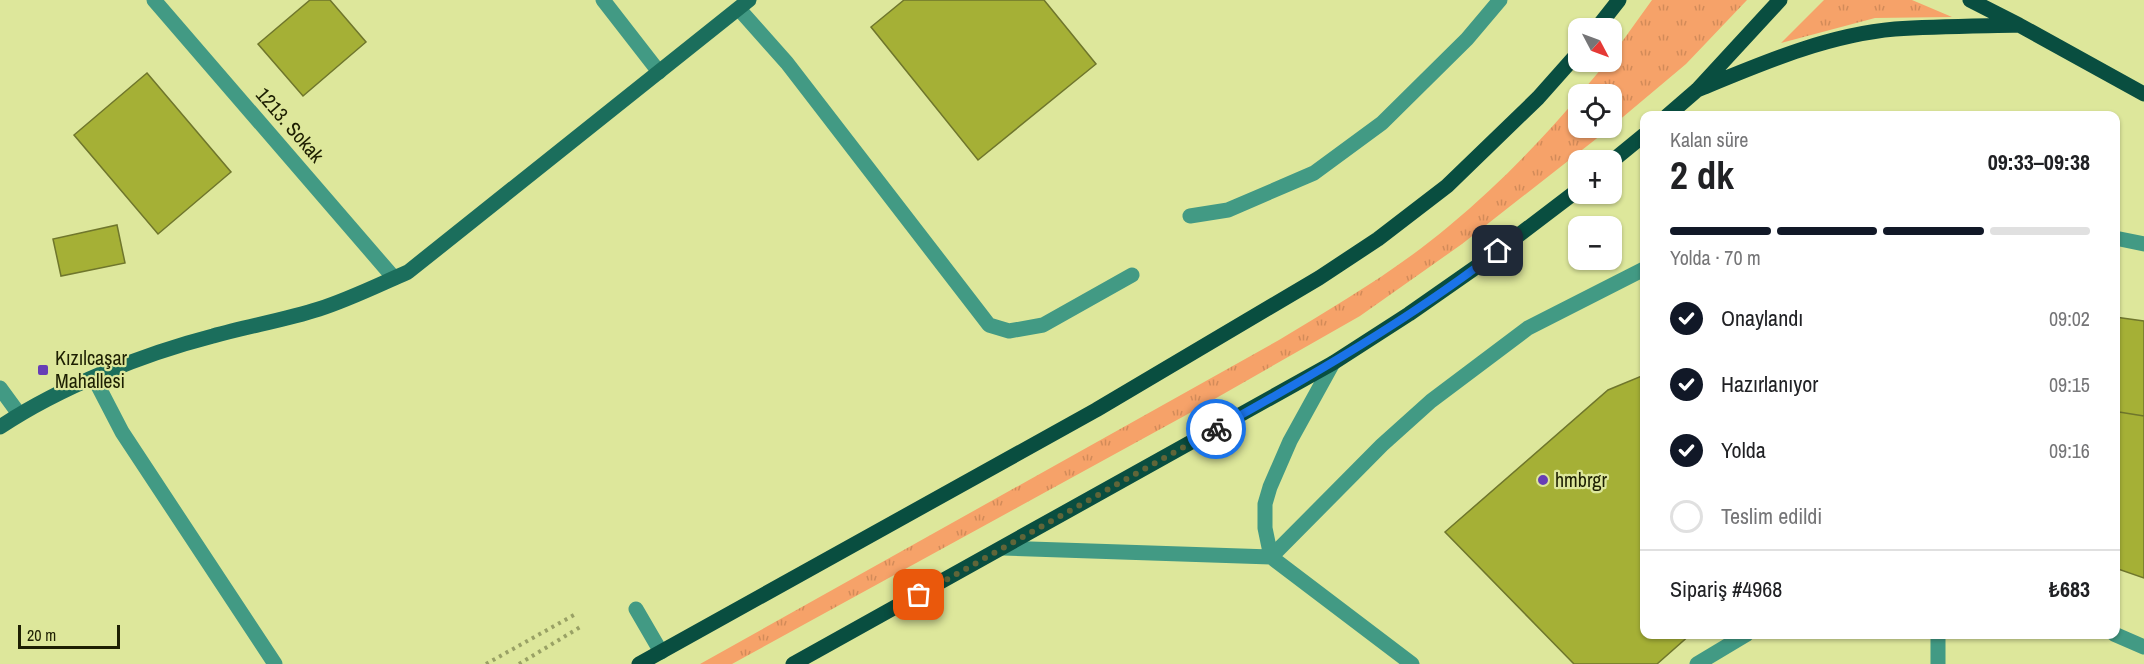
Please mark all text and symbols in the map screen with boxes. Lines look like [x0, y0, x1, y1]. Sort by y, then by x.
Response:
north arrow [1568, 18, 1622, 72]
map controls [1568, 18, 1622, 270]
street label: 1213. Sokak [250, 81, 331, 169]
button: locate [1568, 84, 1622, 138]
text: Kalan süre [1670, 126, 1748, 153]
text: 09:33–09:38 [1988, 147, 2090, 177]
text: 2 dk [1670, 149, 1734, 201]
button: + [1568, 150, 1622, 204]
button: − [1568, 216, 1622, 270]
pin [1472, 225, 1523, 276]
icon: home [1481, 234, 1514, 267]
text: Yolda · 70 m [1670, 244, 1761, 271]
icon: check [1670, 302, 1703, 335]
text: Onaylandı [1721, 303, 1803, 333]
text: 09:02 [2049, 305, 2090, 332]
place label: Kızılcaşar Mahallesi [55, 344, 128, 394]
marker: Kızılcaşar Mahallesi [36, 363, 50, 377]
icon: check [1670, 368, 1703, 401]
text: Hazırlanıyor [1721, 369, 1818, 399]
text: 09:15 [2049, 371, 2090, 398]
courier [1186, 399, 1246, 459]
icon: bike [1200, 413, 1233, 446]
icon: check [1670, 434, 1703, 467]
text: Yolda [1721, 435, 1766, 465]
text: 09:16 [2049, 437, 2090, 464]
place label: hmbrgr [1555, 466, 1607, 493]
marker: hmbrgr [1536, 473, 1550, 487]
text: Teslim edildi [1721, 501, 1822, 531]
pin [893, 569, 944, 620]
text: Sipariş #4968 [1670, 574, 1782, 604]
text: ₺683 [2049, 574, 2090, 604]
icon: bag [902, 578, 935, 611]
scale bar [18, 622, 120, 650]
text: 20 m [27, 624, 56, 646]

